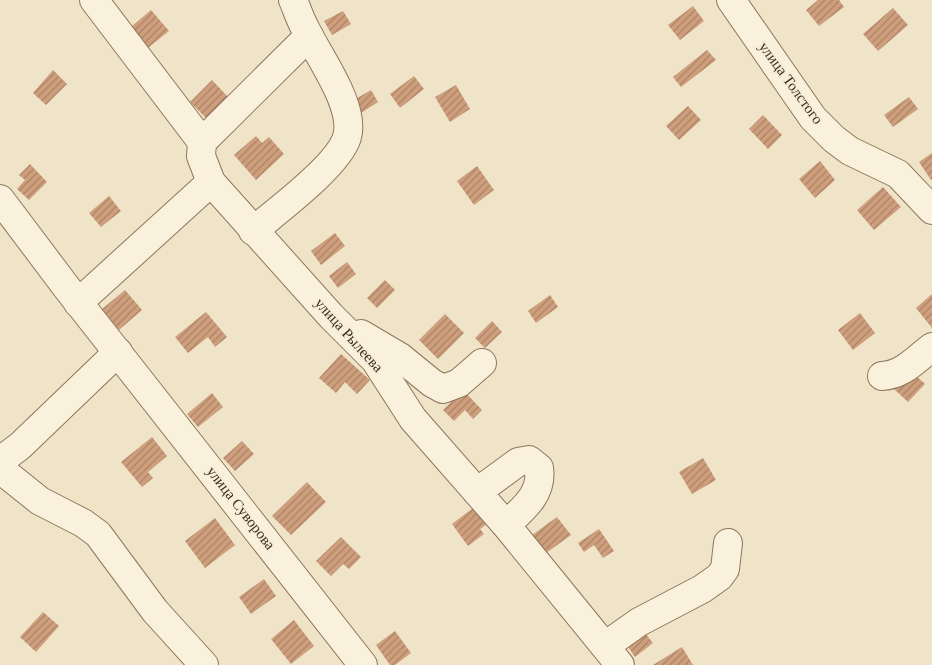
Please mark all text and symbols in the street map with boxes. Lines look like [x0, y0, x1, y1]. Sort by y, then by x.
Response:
street label: улица Толстого [756, 39, 826, 127]
street label: улица Рылеева [312, 295, 386, 375]
street label: улица Суворова [204, 463, 279, 553]

